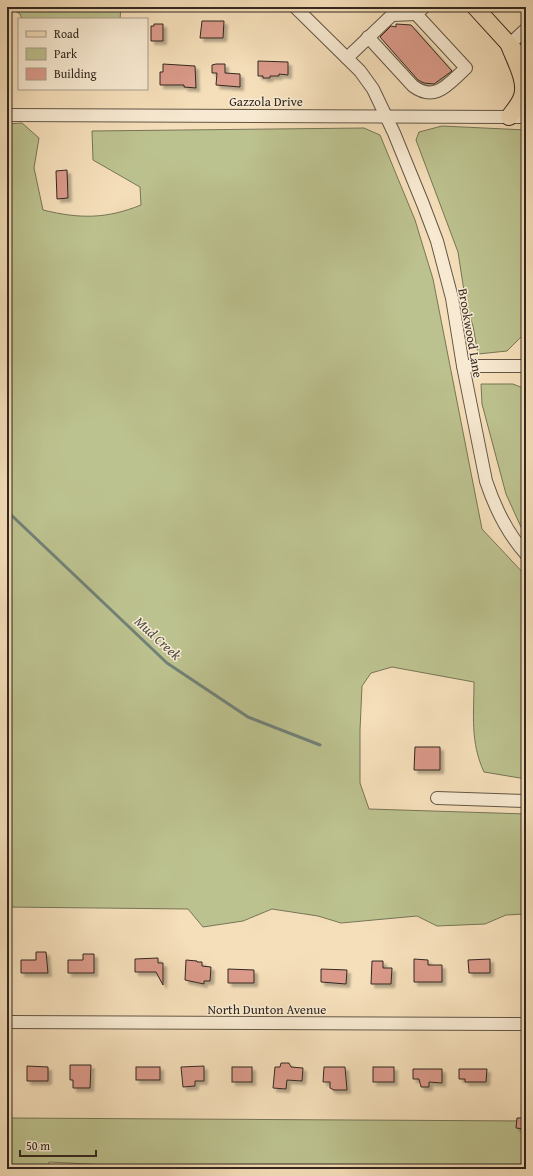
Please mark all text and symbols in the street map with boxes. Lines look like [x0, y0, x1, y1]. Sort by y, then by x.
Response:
legend [18, 18, 148, 90]
text: Road [54, 25, 80, 42]
text: Park [54, 45, 78, 62]
text: Building [54, 65, 97, 82]
street label: Gazzola Drive [229, 92, 303, 111]
street label: Brookwood Lane [453, 287, 488, 379]
water label: Mud Creek [130, 612, 186, 665]
street label: North Dunton Avenue [208, 1000, 326, 1019]
scale bar [20, 1132, 96, 1158]
text: 50 m [26, 1137, 50, 1154]

